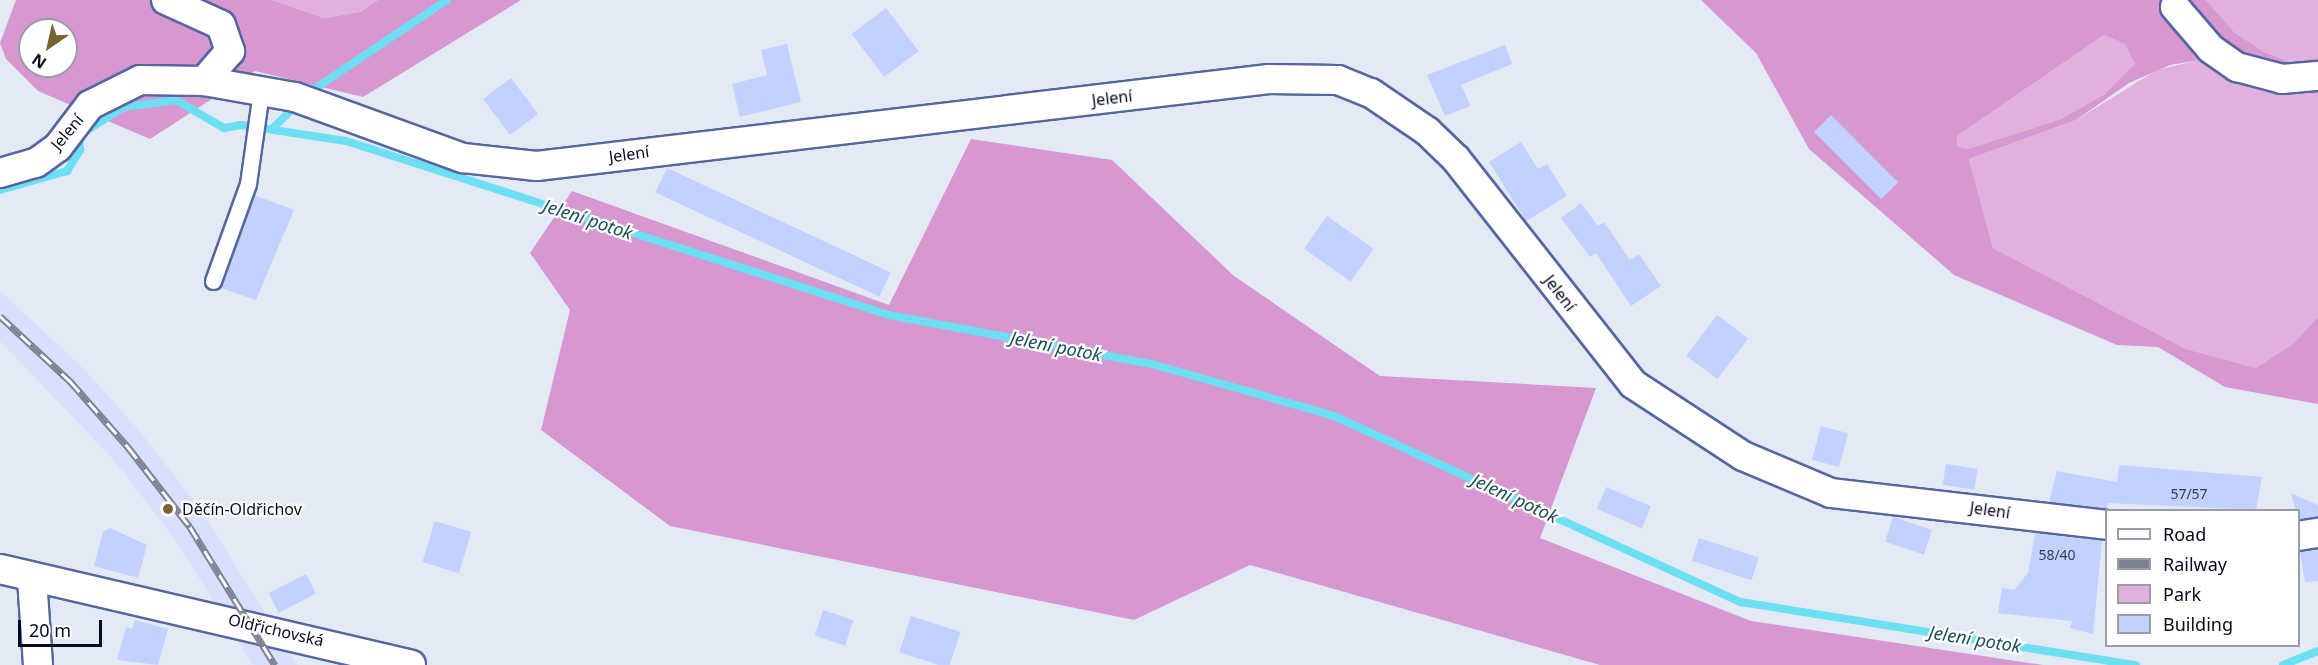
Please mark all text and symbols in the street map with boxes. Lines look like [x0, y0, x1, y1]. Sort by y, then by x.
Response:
north arrow [18, 18, 78, 78]
text: N [28, 49, 51, 74]
street label: Jelení [1091, 86, 1133, 110]
street label: Jelení [47, 110, 87, 154]
street label: Jelení [608, 142, 650, 166]
water label: Jelení potok [541, 194, 635, 244]
street label: Jelení [1540, 271, 1580, 315]
water label: Jelení potok [1008, 327, 1104, 365]
water label: Jelení potok [1468, 469, 1562, 527]
house number: 57/57 [2170, 486, 2208, 502]
street label: Jelení [1969, 498, 2011, 522]
place label: Děčín-Oldřichov [182, 499, 302, 519]
marker: Děčín-Oldřichov [159, 500, 177, 518]
legend [2105, 509, 2300, 647]
text: Road [2163, 522, 2206, 546]
house number: 58/40 [2038, 547, 2076, 563]
text: Railway [2163, 552, 2227, 576]
text: Park [2163, 582, 2201, 606]
scale bar [21, 608, 105, 646]
street label: Oldřichovská [226, 610, 326, 650]
text: Building [2163, 612, 2233, 636]
text: 20 m [29, 618, 71, 642]
water label: Jelení potok [1927, 621, 2023, 657]

